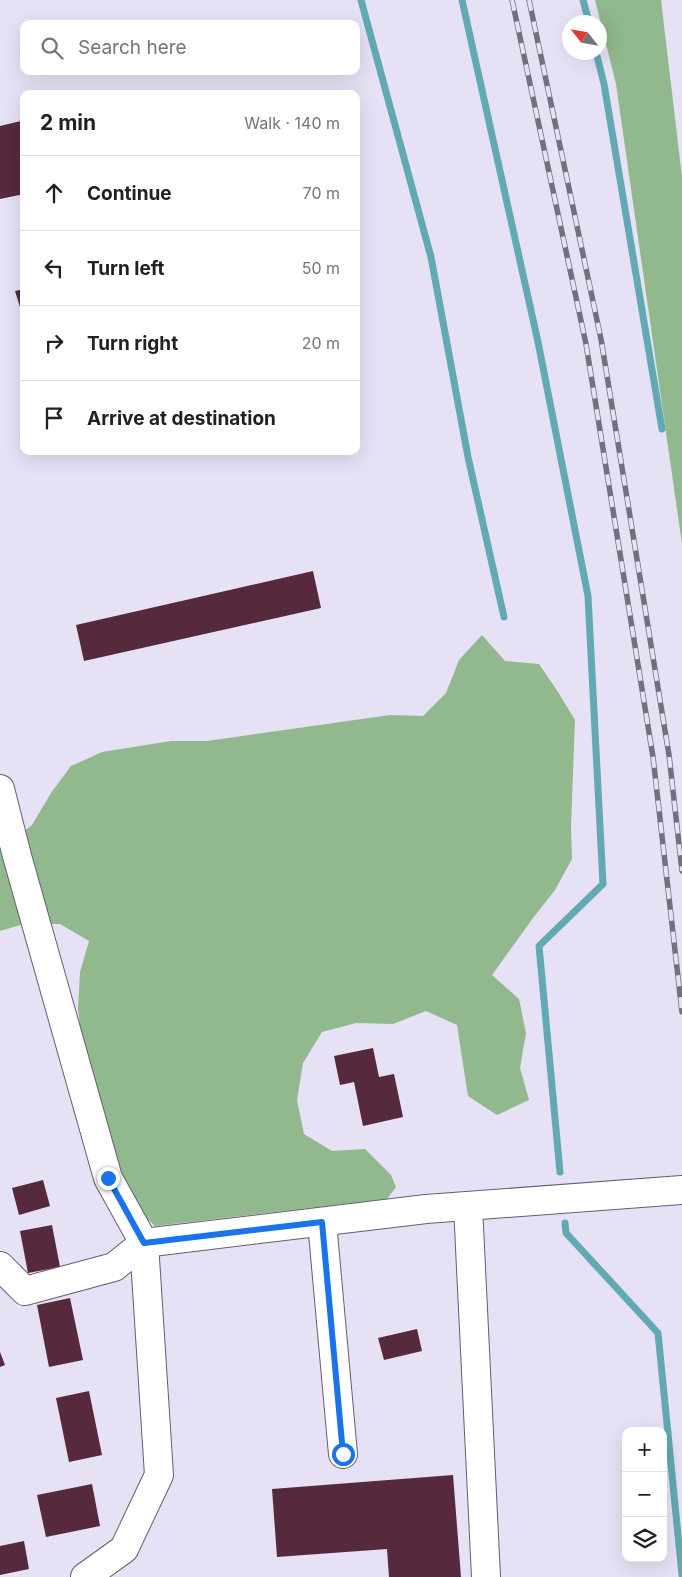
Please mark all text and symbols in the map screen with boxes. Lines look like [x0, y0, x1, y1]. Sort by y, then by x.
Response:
north arrow [562, 15, 607, 60]
search box [20, 20, 360, 75]
icon: search [38, 34, 66, 62]
text: Search here [78, 36, 187, 59]
text: 2 min [40, 110, 96, 135]
text: Walk · 140 m [244, 113, 340, 133]
icon: ahead [40, 179, 68, 207]
text: Continue [87, 182, 172, 205]
text: 70 m [303, 183, 340, 203]
icon: left [40, 254, 68, 282]
text: Turn left [87, 257, 165, 280]
text: 50 m [302, 258, 340, 278]
icon: right [40, 329, 68, 357]
text: Turn right [87, 332, 178, 355]
text: 20 m [302, 333, 340, 353]
icon: arrive [40, 404, 68, 432]
text: Arrive at destination [87, 407, 276, 430]
route end [97, 1167, 120, 1190]
map controls [622, 1427, 667, 1562]
button: + [622, 1427, 667, 1472]
route start [332, 1443, 355, 1466]
button: − [622, 1472, 667, 1517]
button: layers [622, 1517, 667, 1562]

